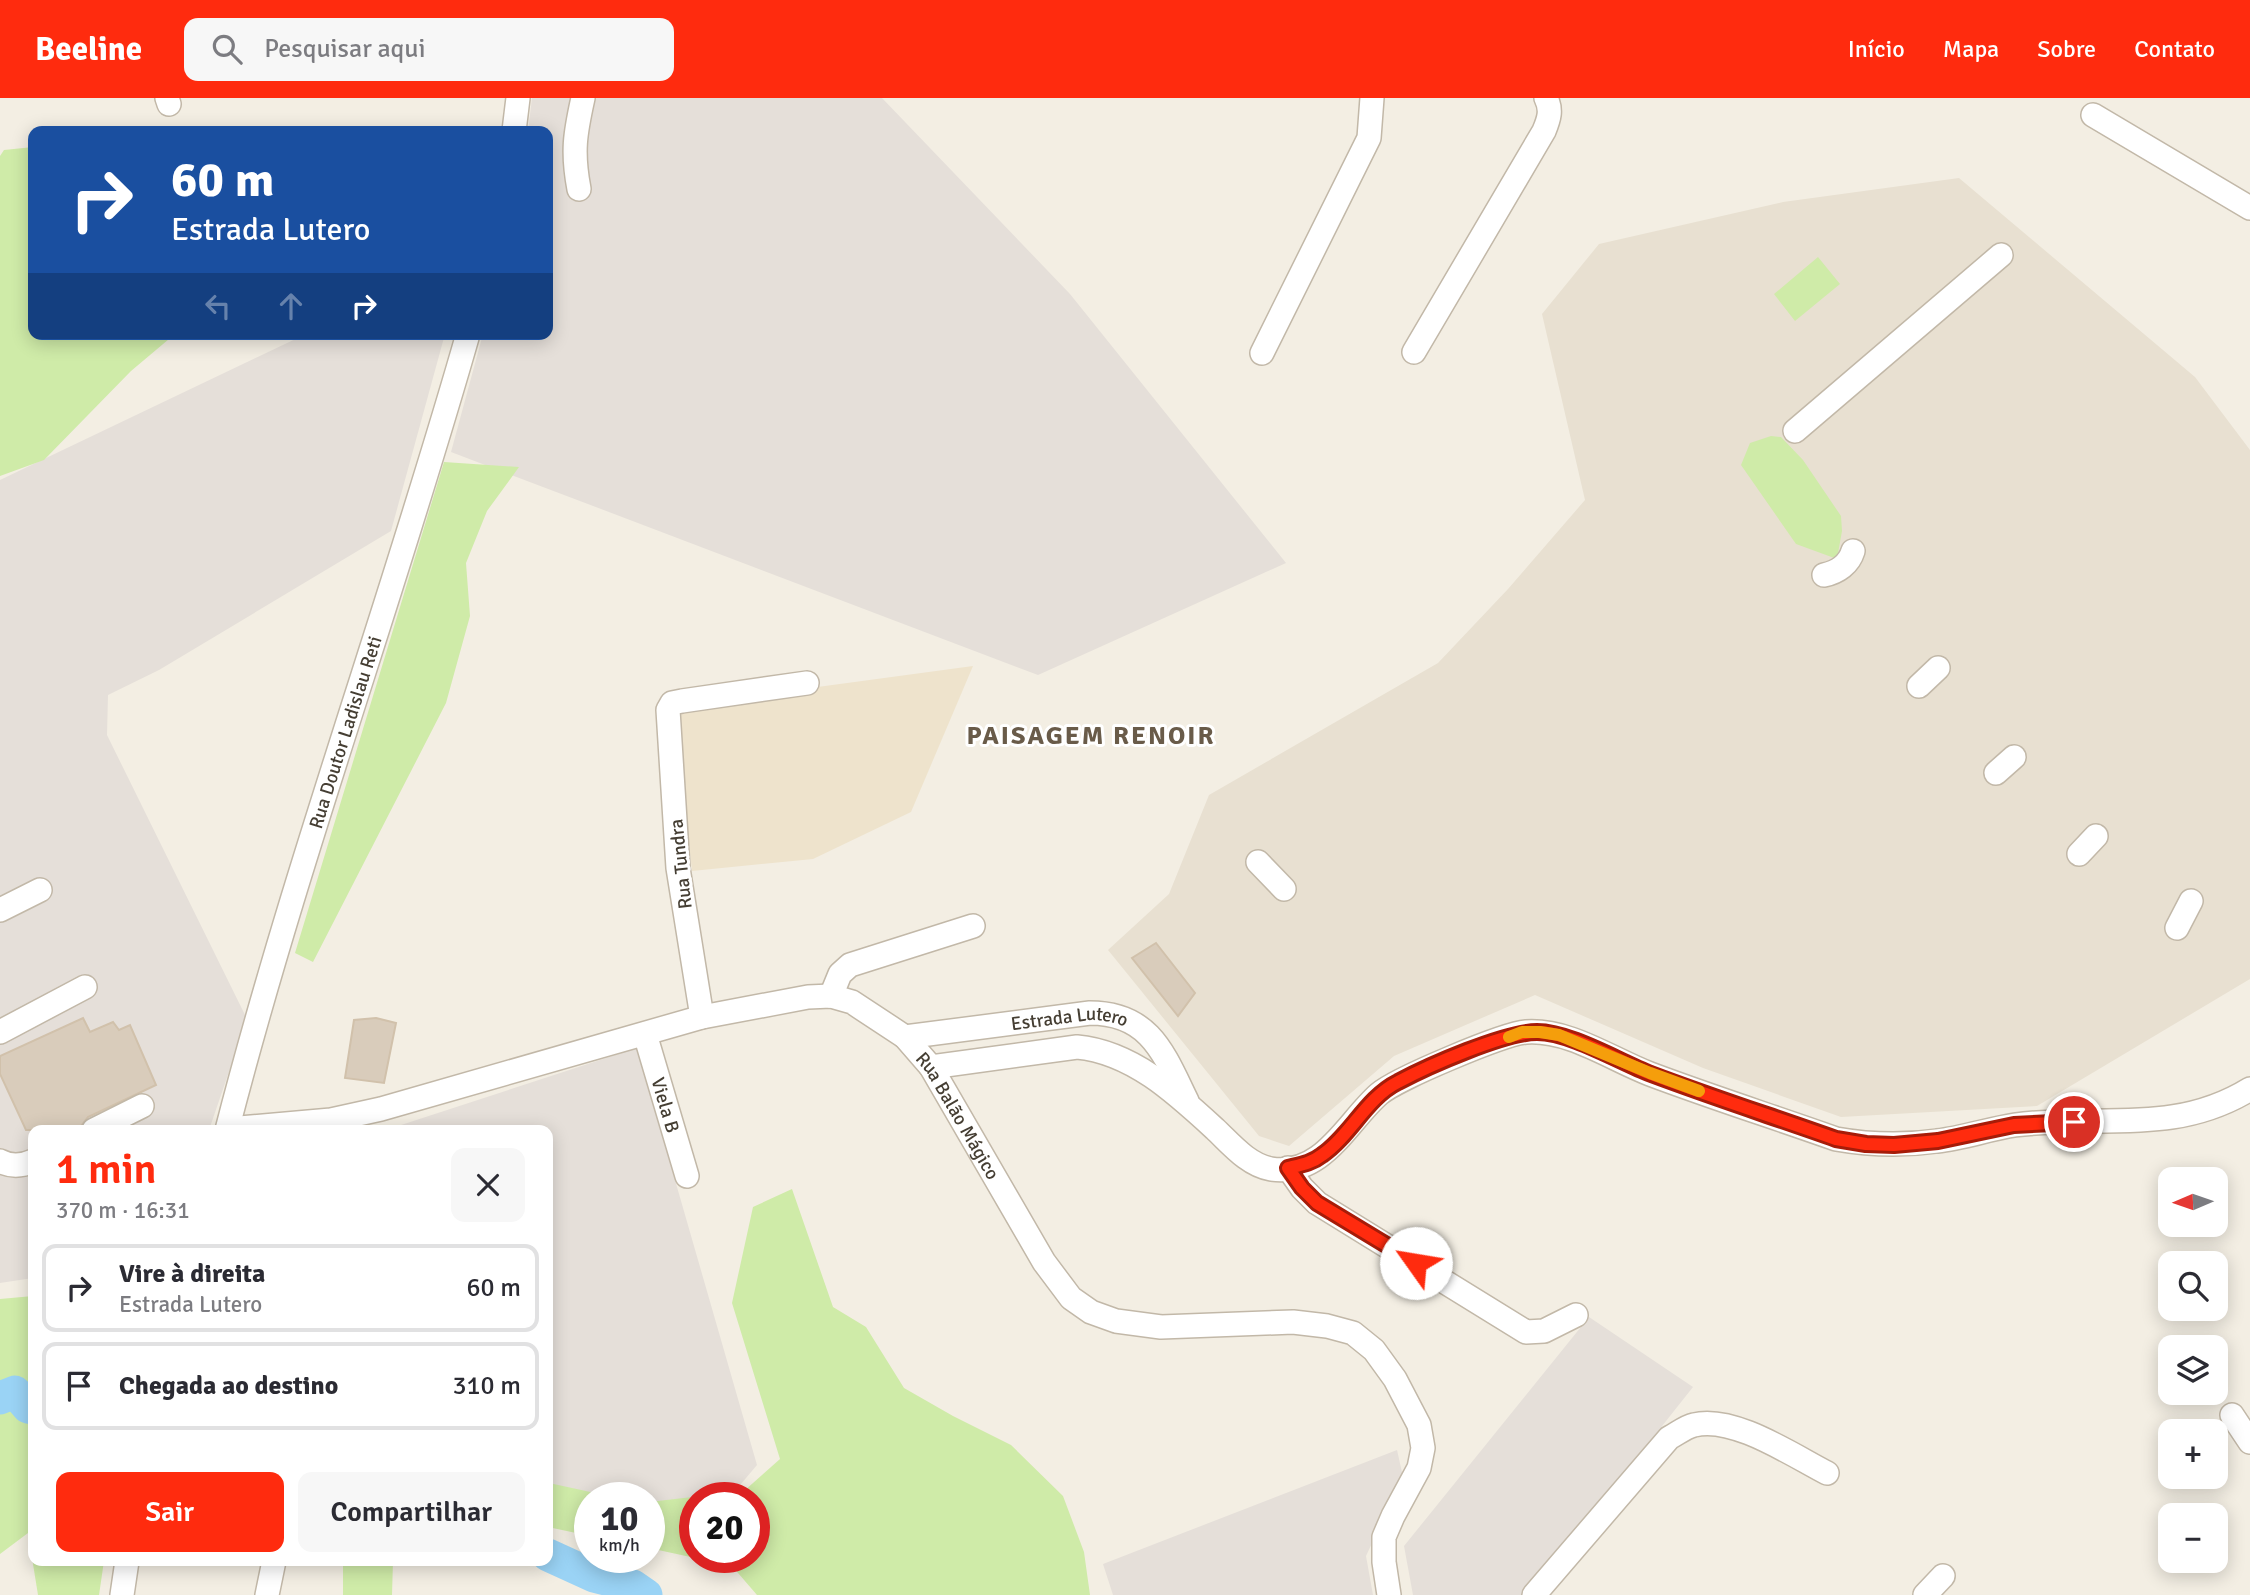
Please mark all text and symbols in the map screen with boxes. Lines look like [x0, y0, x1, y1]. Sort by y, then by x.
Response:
search box [184, 18, 674, 81]
text: Beeline [35, 29, 142, 70]
icon: search [208, 30, 246, 68]
text: Pesquisar aqui [264, 33, 425, 65]
text: Início [1848, 34, 1905, 64]
text: Mapa [1943, 34, 1999, 64]
text: Sobre [2037, 34, 2096, 64]
text: Contato [2134, 34, 2215, 64]
text: 60 m [171, 150, 274, 210]
icon: right [56, 154, 147, 245]
text: Estrada Lutero [171, 210, 370, 249]
icon: left [199, 287, 237, 325]
icon: ahead [272, 287, 310, 325]
icon: right [345, 287, 383, 325]
street label: Rua Doutor Ladislau Reti [304, 633, 388, 832]
district label: PAISAGEM RENOIR [966, 720, 1216, 752]
street label: Rua Tundra [664, 818, 698, 910]
street label: Estrada Lutero [1009, 1002, 1132, 1036]
street label: Rua Balão Mágico [910, 1047, 1005, 1184]
street label: Viela B [646, 1075, 685, 1136]
pin [2044, 1092, 2104, 1152]
icon: arrive [2055, 1103, 2093, 1141]
text: 1 min [56, 1144, 157, 1195]
button: close [451, 1148, 525, 1222]
north arrow [2158, 1167, 2228, 1237]
map controls [2158, 1167, 2228, 1573]
text: 370 m · 16:31 [56, 1196, 190, 1225]
position arrow [1379, 1226, 1453, 1300]
button: search [2158, 1251, 2228, 1321]
text: Vire à direita [119, 1258, 265, 1290]
icon: right [60, 1269, 98, 1307]
text: 60 m [466, 1272, 521, 1304]
text: Estrada Lutero [119, 1290, 262, 1319]
button: layers [2158, 1335, 2228, 1405]
icon: arrive [60, 1367, 98, 1405]
text: Chegada ao destino [119, 1370, 338, 1402]
text: 310 m [452, 1370, 521, 1402]
button: + [2158, 1419, 2228, 1489]
button: Sair [56, 1472, 284, 1552]
button: Compartilhar [298, 1472, 525, 1552]
speed limit sign: 20 [679, 1482, 770, 1573]
text: 10 [601, 1497, 638, 1540]
button: − [2158, 1503, 2228, 1573]
text: km/h [599, 1534, 640, 1556]

